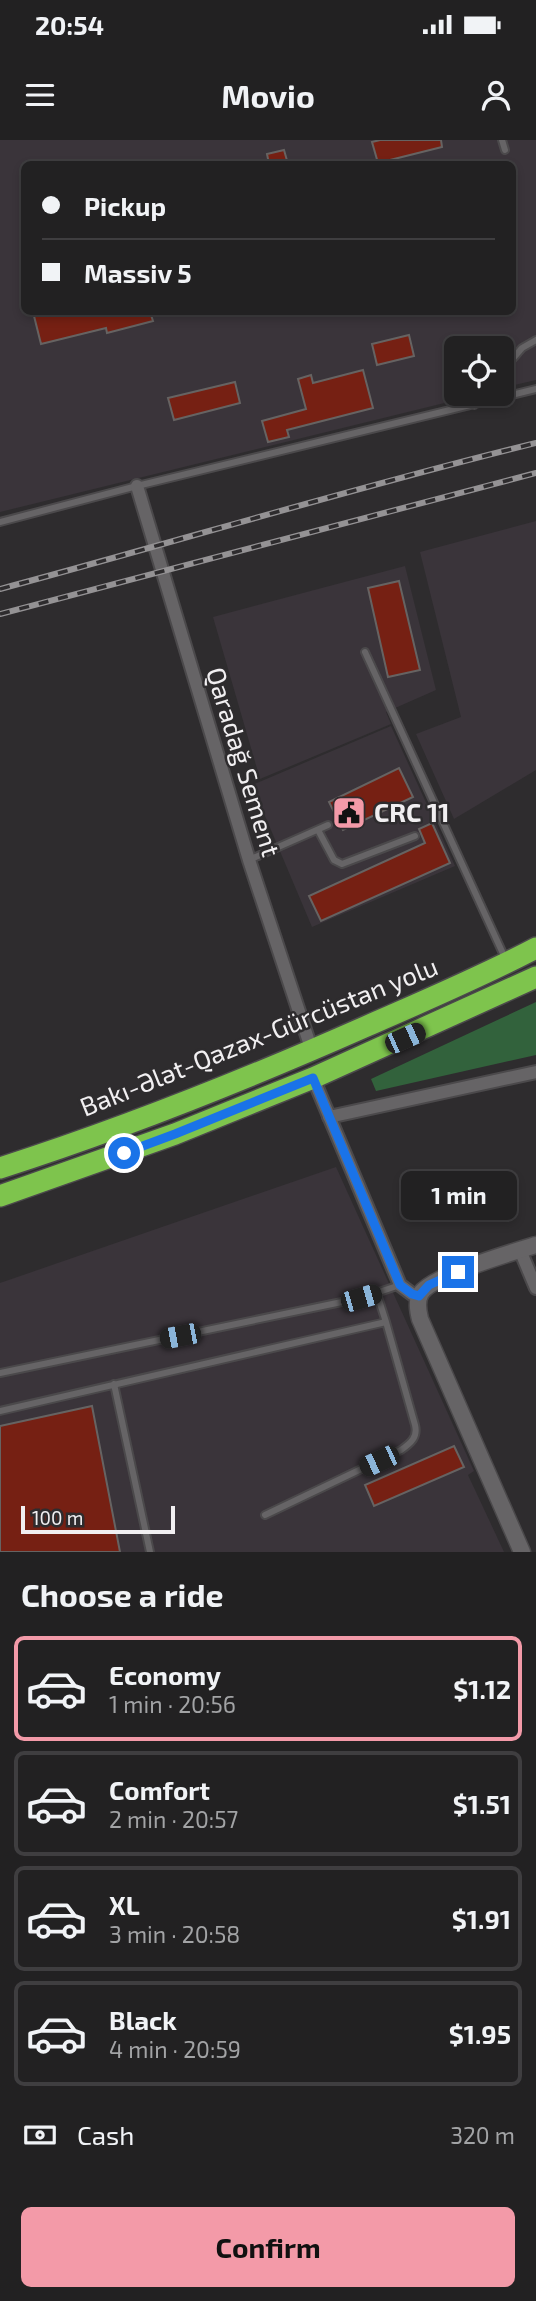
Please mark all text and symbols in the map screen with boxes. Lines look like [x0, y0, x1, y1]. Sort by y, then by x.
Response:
text: 20:54 [35, 9, 104, 40]
icon: menu [21, 76, 59, 114]
text: Movio [221, 76, 315, 114]
icon: person [477, 76, 515, 114]
text: Pickup [84, 190, 166, 221]
text: Massiv 5 [84, 257, 192, 288]
map controls [444, 336, 514, 406]
button: locate [444, 336, 514, 406]
street label: Qaradağ Sement [201, 663, 288, 860]
public building icon: CRC 11 [330, 794, 368, 832]
place label: CRC 11 [374, 796, 449, 827]
street label: Bakı-Ələt-Qazax-Gürcüstan yolu [75, 950, 442, 1122]
car [382, 1020, 429, 1056]
route start [108, 1137, 140, 1169]
callout: 1 min [400, 1170, 516, 1220]
text: 1 min [431, 1181, 487, 1209]
route end [442, 1256, 474, 1288]
car [338, 1282, 385, 1314]
car [158, 1322, 203, 1350]
car [356, 1443, 403, 1479]
scale bar [21, 1503, 175, 1535]
text: 100 m [32, 1506, 83, 1529]
text: Choose a ride [21, 1575, 224, 1613]
icon: car [25, 1657, 88, 1720]
text: Economy [109, 1659, 221, 1690]
text: $1.12 [453, 1673, 511, 1704]
text: 1 min · 20:56 [109, 1690, 236, 1718]
icon: car [25, 1772, 88, 1835]
text: Comfort [109, 1774, 210, 1805]
text: $1.51 [453, 1788, 511, 1819]
text: 2 min · 20:57 [109, 1805, 238, 1833]
icon: car [25, 1887, 88, 1950]
text: XL [109, 1889, 140, 1920]
text: $1.91 [452, 1903, 511, 1934]
text: 3 min · 20:58 [109, 1920, 240, 1948]
icon: car [25, 2002, 88, 2065]
text: Black [109, 2004, 177, 2035]
text: $1.95 [449, 2018, 511, 2049]
text: 4 min · 20:59 [109, 2035, 241, 2063]
icon: cash [21, 2116, 59, 2154]
text: Cash [77, 2119, 134, 2150]
text: 320 m [450, 2121, 515, 2149]
button: Confirm [21, 2207, 515, 2287]

